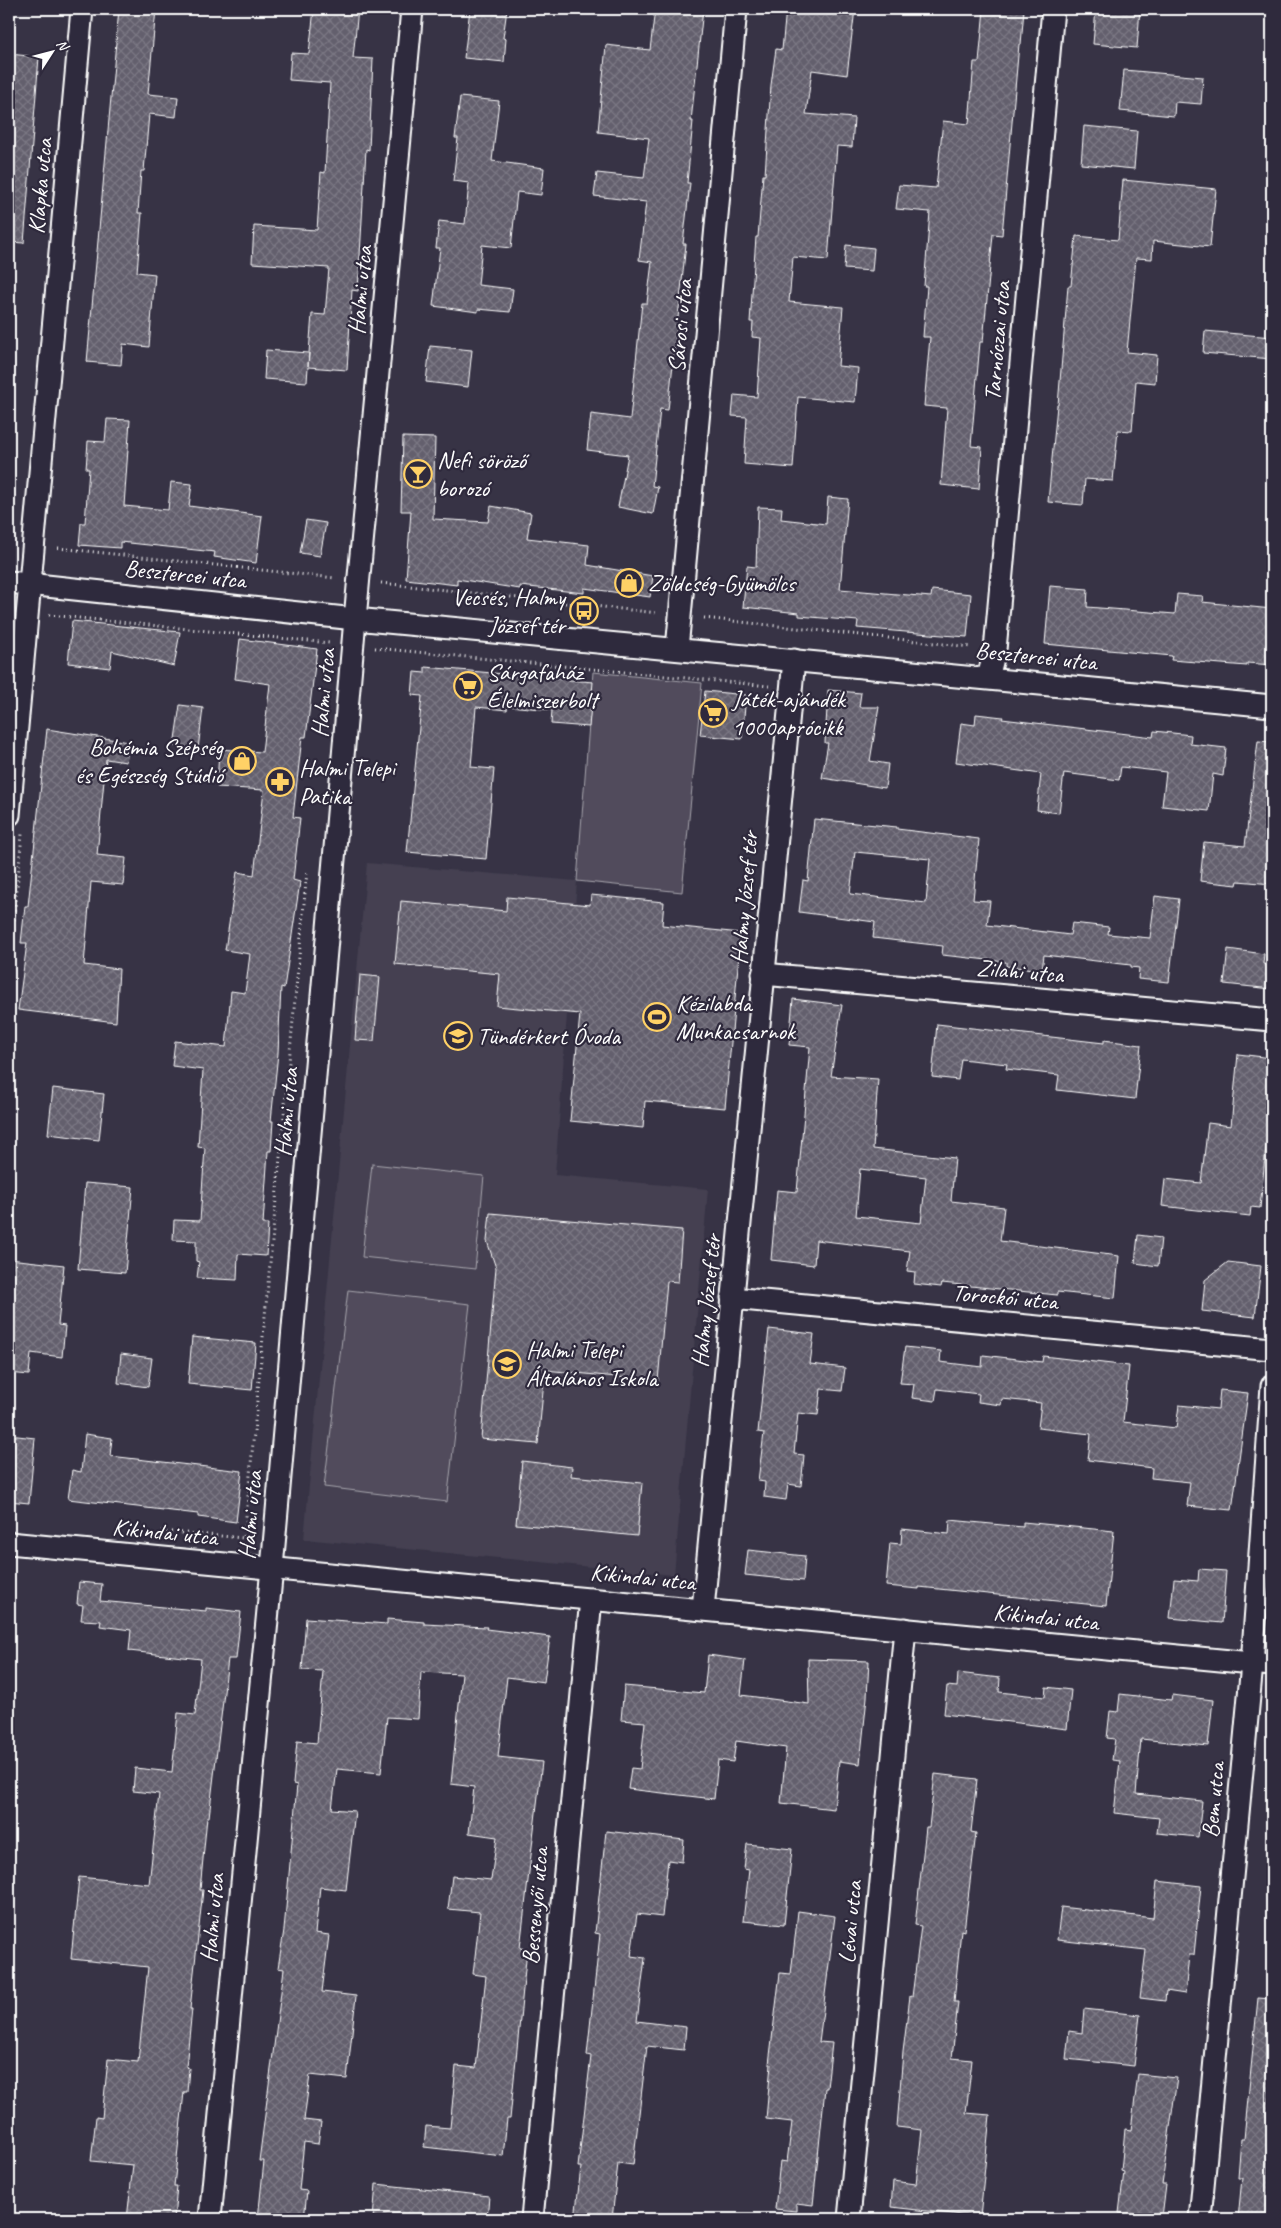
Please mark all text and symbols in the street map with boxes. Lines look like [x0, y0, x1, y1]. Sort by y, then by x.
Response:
north arrow [28, 28, 78, 78]
text: N [53, 36, 73, 55]
street label: Klapka utca [21, 136, 59, 235]
street label: Halmi utca [341, 243, 379, 336]
street label: Sárosi utca [661, 277, 699, 374]
street label: Tarnóczai utca [977, 278, 1017, 402]
place label: Nefi söröző borozó [437, 445, 530, 503]
bar icon: Nefi söröző borozó [403, 459, 433, 489]
street label: Besztercei utca [123, 553, 249, 596]
shop icon: Zöldcség-Gyümölcs [614, 568, 644, 598]
place label: Zöldcség-Gyümölcs [648, 568, 797, 598]
place label: Vecsés, Halmy József tér [452, 582, 567, 640]
bus stop icon: Vecsés, Halmy József tér [569, 596, 599, 626]
street label: Besztercei utca [974, 635, 1100, 678]
street label: Halmi utca [304, 646, 342, 739]
place label: Sárgafaház Élelmiszerbolt [487, 657, 600, 715]
supermarket icon: Sárgafaház Élelmiszerbolt [453, 671, 483, 701]
place label: Játék-ajándék 1000aprócikk [731, 684, 847, 742]
supermarket icon: Játék-ajándék 1000aprócikk [698, 698, 728, 728]
place label: Bohémia Szépség és Egészség Stúdió [75, 732, 227, 790]
shop icon: Bohémia Szépség és Egészség Stúdió [227, 746, 257, 776]
place label: Halmi Telepi Patika [299, 753, 398, 811]
pharmacy icon: Halmi Telepi Patika [265, 767, 295, 797]
street label: Halmy József tér [723, 828, 765, 966]
street label: Zilahi utca [975, 952, 1066, 990]
place label: Kézilabda Munkacsarnok [676, 988, 797, 1046]
sports icon: Kézilabda Munkacsarnok [642, 1002, 672, 1032]
school or university icon: Tündérkert Óvoda [443, 1021, 473, 1051]
place label: Tündérkert Óvoda [477, 1021, 621, 1051]
street label: Halmi utca [267, 1065, 305, 1158]
street label: Halmy József tér [684, 1231, 728, 1369]
street label: Torockói utca [951, 1277, 1061, 1317]
place label: Halmi Telepi Általános Iskola [526, 1335, 659, 1393]
school or university icon: Halmi Telepi Általános Iskola [492, 1349, 522, 1379]
street label: Halmi utca [231, 1468, 269, 1561]
street label: Kikindai utca [111, 1512, 221, 1553]
street label: Kikindai utca [589, 1557, 699, 1598]
street label: Kikindai utca [992, 1597, 1102, 1638]
street label: Bem utca [1195, 1759, 1231, 1839]
street label: Bessenyői utca [515, 1844, 555, 1966]
street label: Halmi utca [193, 1871, 231, 1964]
street label: Lévai utca [831, 1878, 869, 1965]

